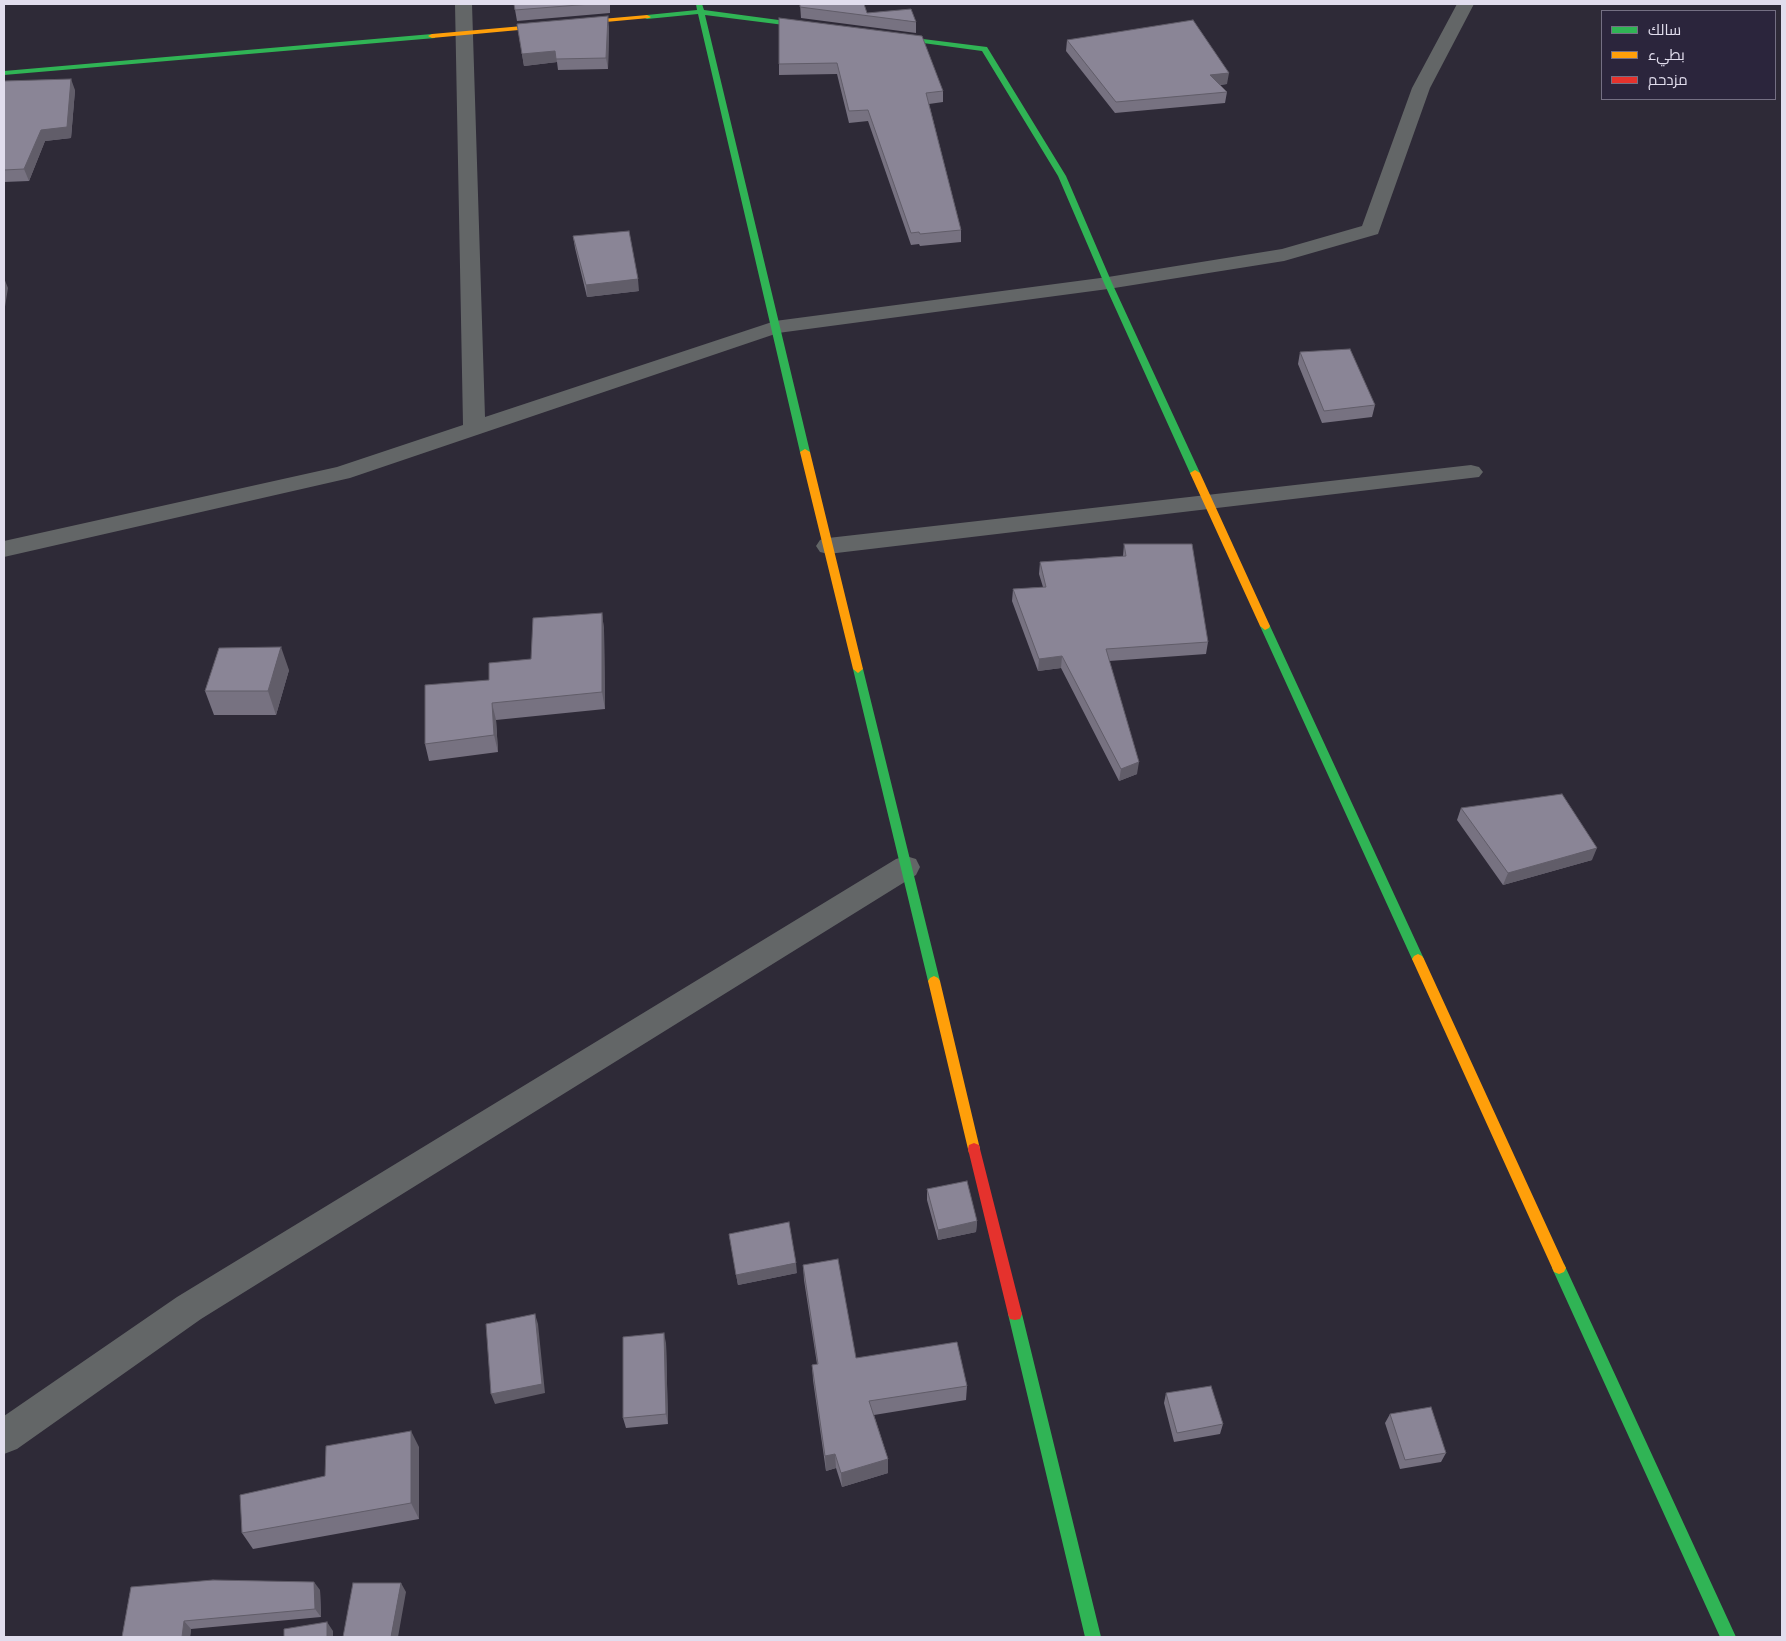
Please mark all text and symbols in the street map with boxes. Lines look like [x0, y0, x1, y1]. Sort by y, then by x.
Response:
legend [1601, 10, 1776, 100]
text: سالك [1648, 21, 1681, 39]
text: بطيء [1648, 46, 1685, 64]
text: مزدحم [1648, 71, 1688, 89]

